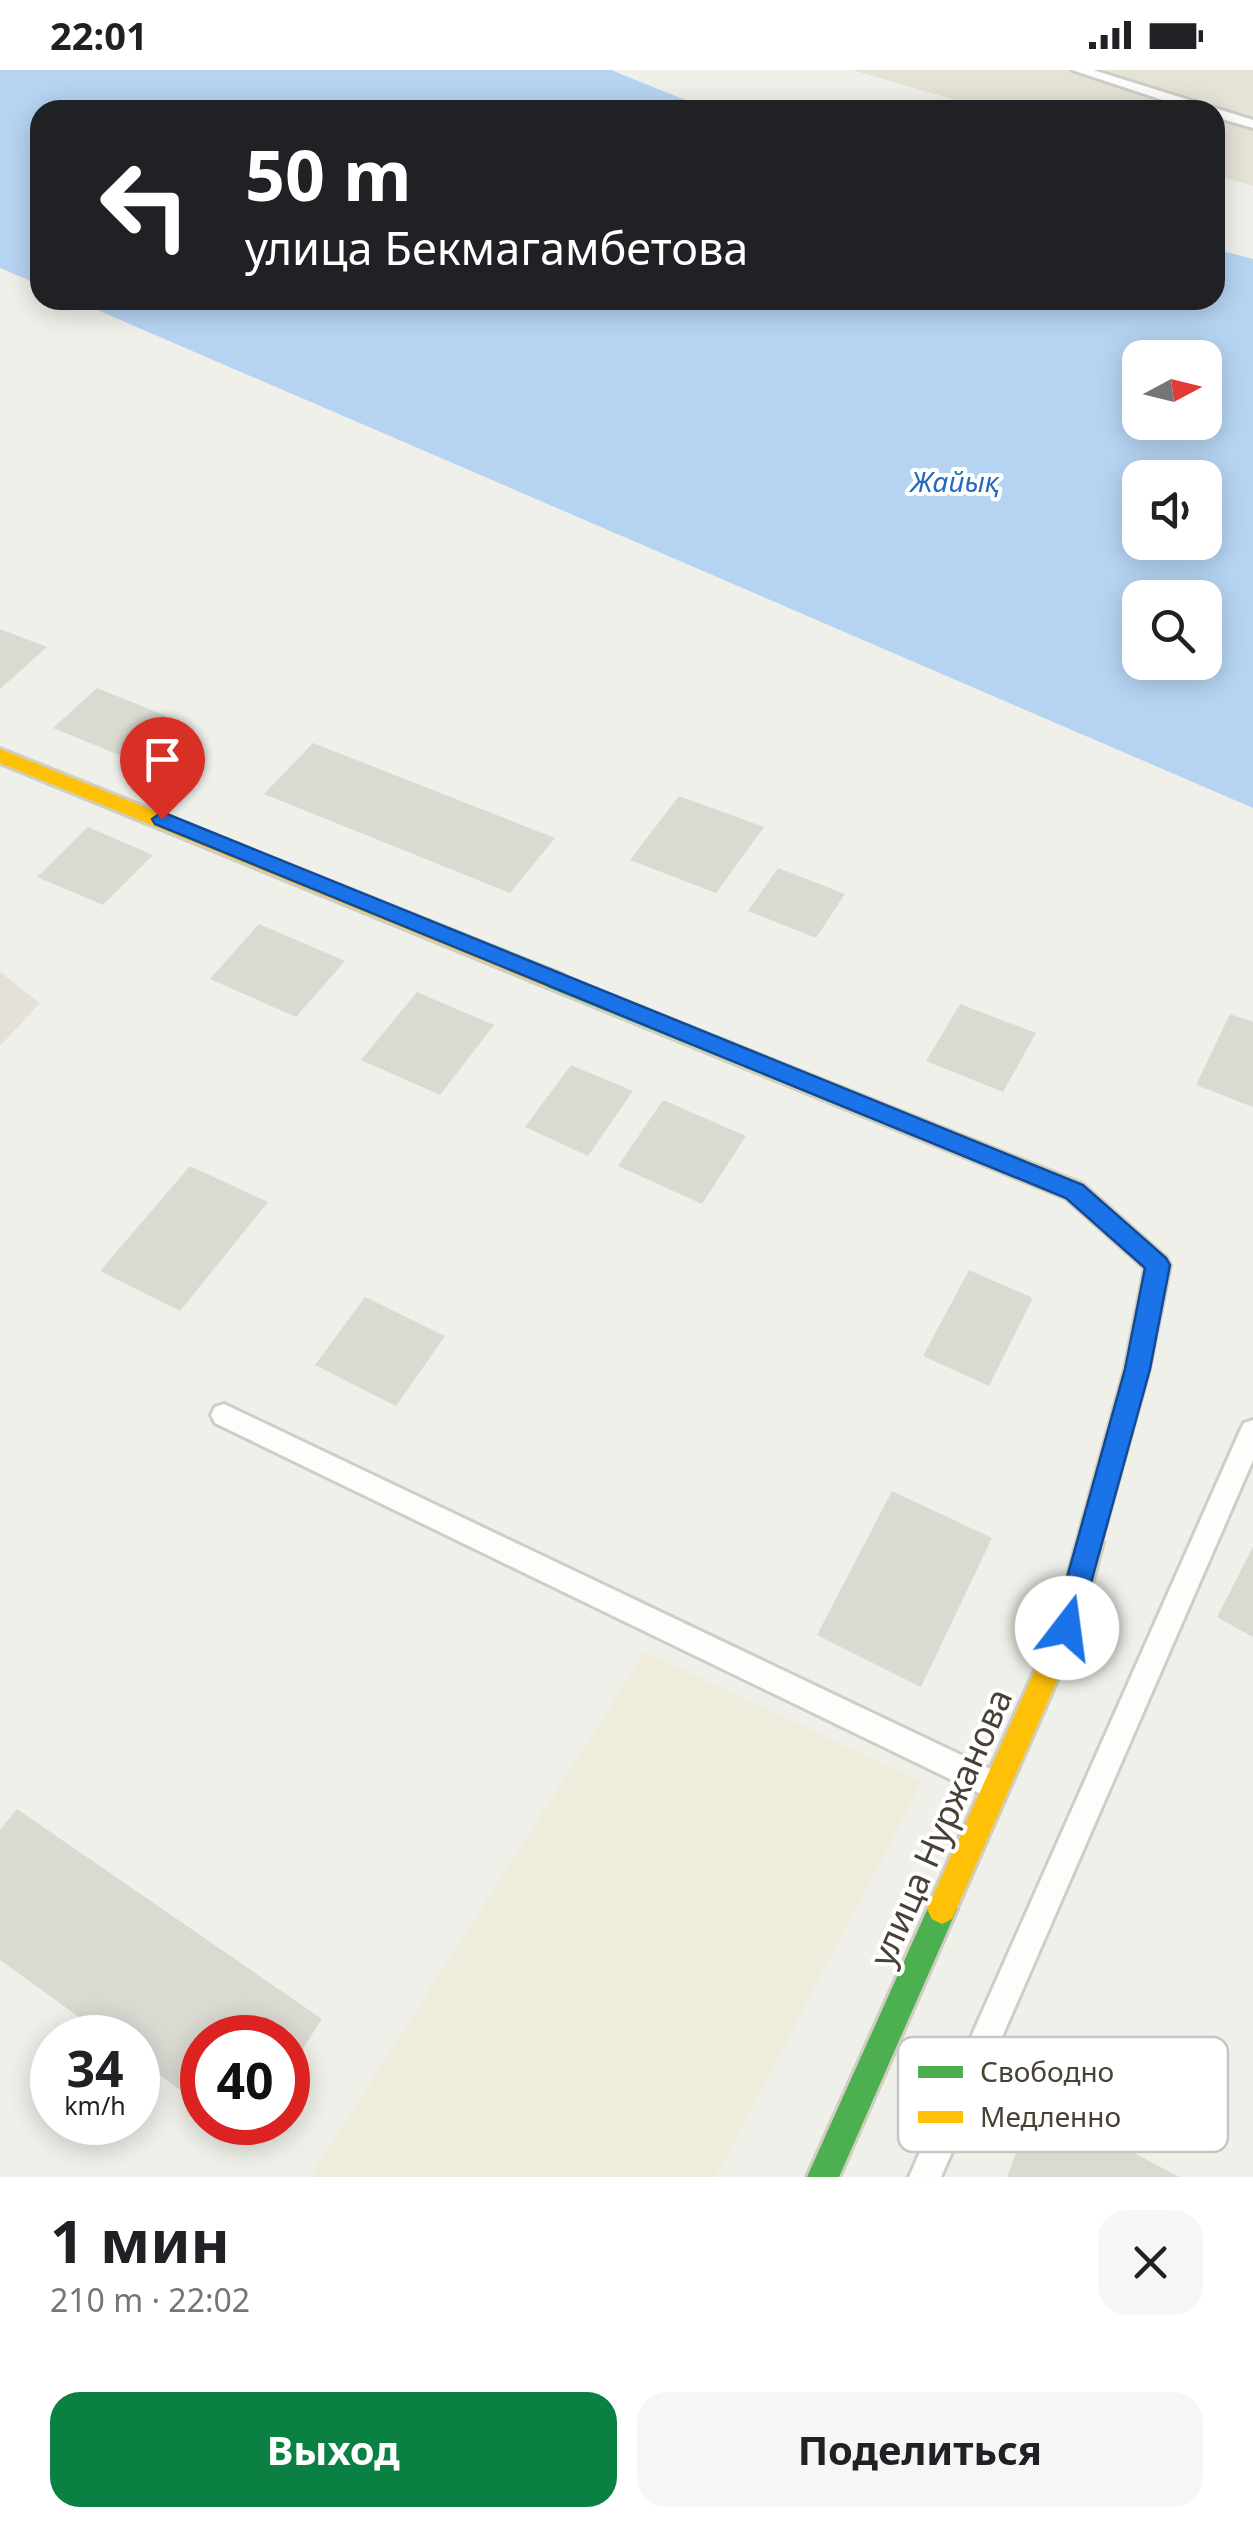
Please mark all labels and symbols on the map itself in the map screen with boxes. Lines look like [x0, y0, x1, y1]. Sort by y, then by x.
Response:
north arrow [1122, 340, 1222, 440]
water label: Жайық [908, 462, 1000, 500]
pin [120, 717, 205, 820]
position arrow [1015, 1576, 1119, 1680]
street label: улица Нуржанова [858, 1681, 1022, 1973]
speed limit sign: 40 [180, 2015, 310, 2145]
legend [898, 2037, 1228, 2152]
text: Свободно [980, 2052, 1114, 2090]
text: Медленно [980, 2097, 1121, 2135]

